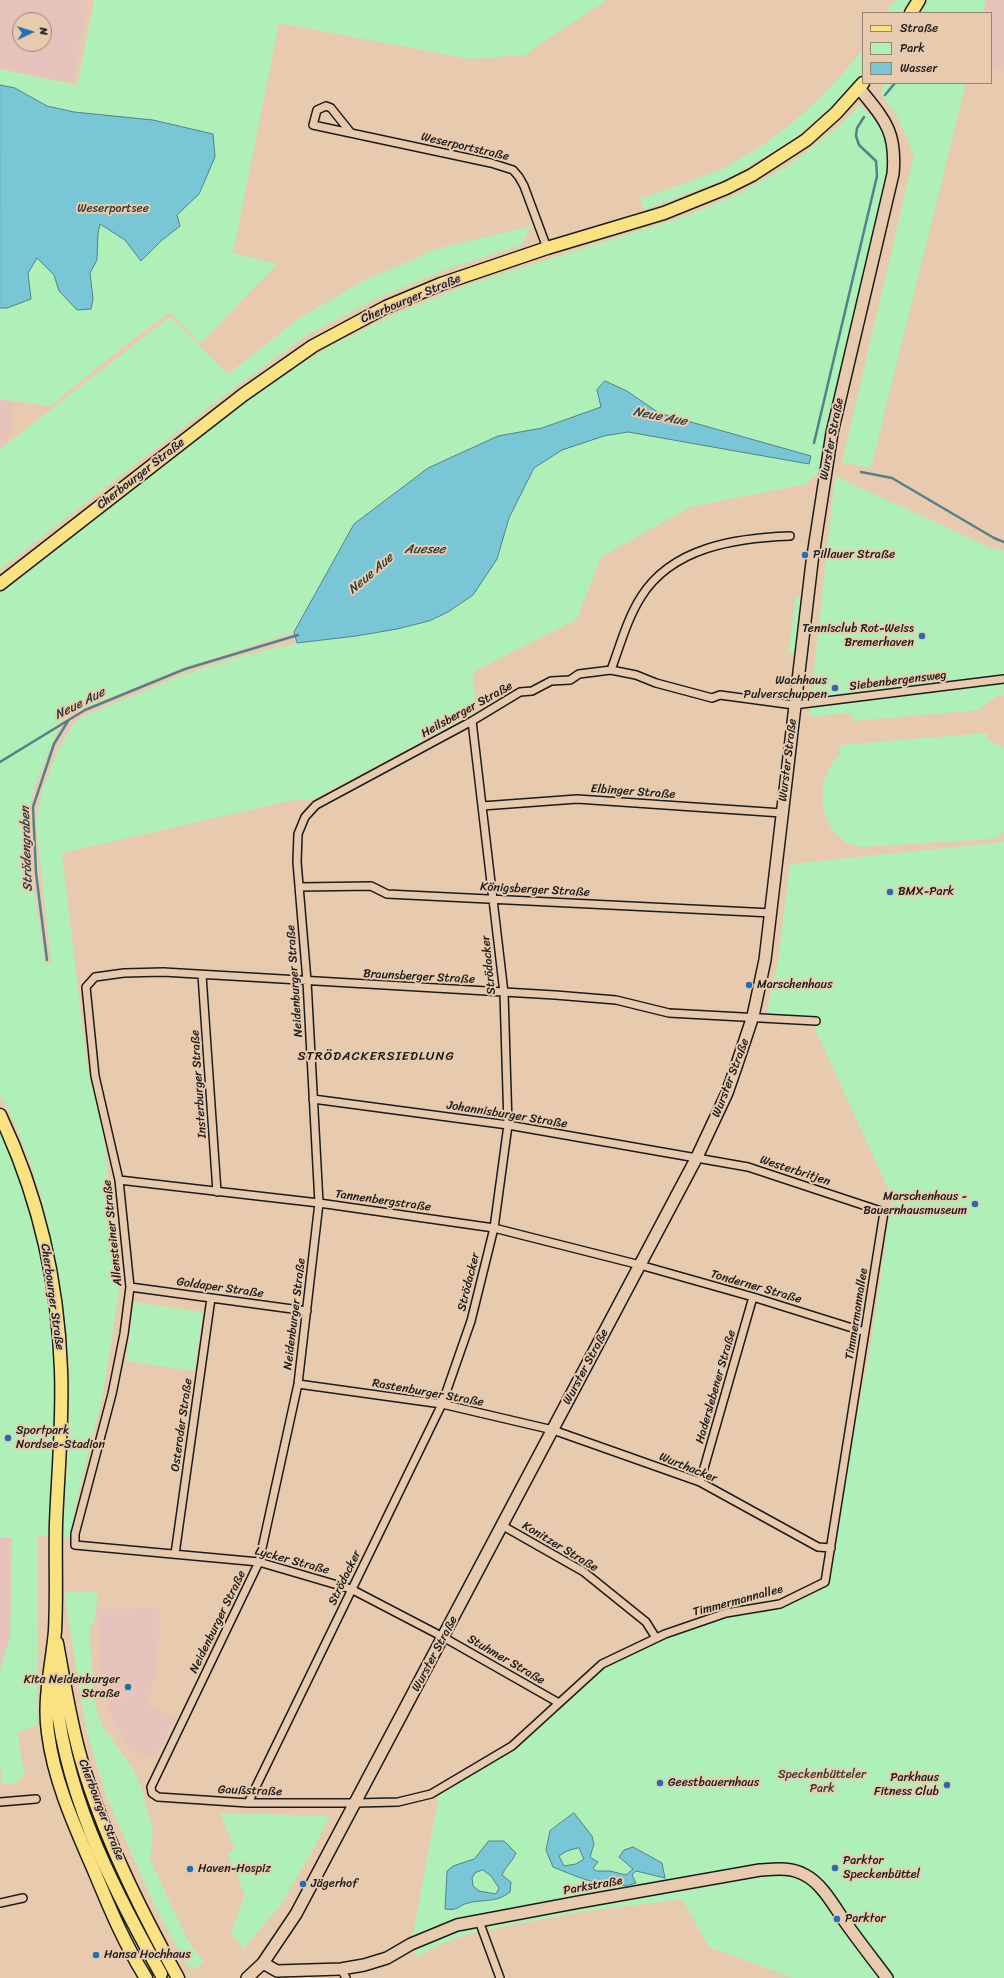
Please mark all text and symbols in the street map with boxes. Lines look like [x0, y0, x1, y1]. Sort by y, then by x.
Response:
north arrow [12, 12, 52, 52]
legend [862, 12, 992, 84]
text: Straße [900, 17, 938, 39]
text: N [34, 27, 53, 36]
text: Park [900, 37, 925, 59]
text: Wasser [900, 57, 937, 79]
street label: Weserportstraße [420, 130, 510, 164]
park label: Weserportsee [77, 202, 149, 216]
street label: Cherbourger Straße [359, 271, 463, 327]
street label: Wurster Straße [817, 397, 847, 481]
water label: Neue Aue [632, 404, 688, 430]
street label: Cherbourger Straße [94, 435, 188, 513]
water label: Auesee [404, 542, 446, 558]
place label: Pillauer Straße [813, 548, 895, 562]
water label: Neue Aue [345, 550, 397, 598]
marker: Pillauer Straße [800, 550, 810, 560]
place label: Tennisclub Rot-Weiss Bremerhaven [802, 622, 914, 650]
marker: Tennisclub Rot-Weiss Bremerhaven [917, 631, 927, 641]
street label: Siebenbergensweg [849, 668, 947, 694]
place label: Wachhaus Pulverschuppen [744, 674, 827, 702]
street label: Heilsberger Straße [419, 679, 515, 741]
marker: Wachhaus Pulverschuppen [830, 683, 840, 693]
water label: Neue Aue [52, 685, 108, 723]
street label: Wurster Straße [776, 718, 800, 802]
street label: Elbinger Straße [590, 782, 676, 802]
water label: Strödengraben [18, 806, 36, 892]
street label: Königsberger Straße [480, 880, 590, 900]
place label: BMX-Park [898, 885, 954, 899]
marker: BMX-Park [885, 887, 895, 897]
street label: Neidenburger Straße [284, 924, 306, 1038]
street label: Strödacker [479, 935, 499, 995]
street label: Braunsberger Straße [363, 967, 475, 987]
place label: Marschenhaus [757, 978, 832, 992]
marker: Marschenhaus [744, 980, 754, 990]
street label: Insterburger Straße [188, 1029, 210, 1139]
street label: Wurster Straße [709, 1037, 753, 1119]
district label: STRÖDACKERSIEDLUNG [298, 1049, 454, 1065]
street label: Johannisburger Straße [446, 1098, 568, 1132]
street label: Westerbritjen [758, 1153, 832, 1189]
street label: Allensteiner Straße [100, 1179, 126, 1287]
street label: Tannenbergstraße [334, 1187, 432, 1215]
place label: Marschenhaus - Bauernhausmuseum [863, 1190, 967, 1218]
marker: Marschenhaus - Bauernhausmuseum [970, 1199, 980, 1209]
street label: Cherbourger Straße [37, 1243, 67, 1351]
street label: Strödacker [455, 1251, 483, 1313]
street label: Neidenburger Straße [281, 1257, 309, 1371]
street label: Tonderner Straße [709, 1267, 803, 1307]
street label: Timmermannallee [843, 1267, 871, 1361]
street label: Goldaper Straße [176, 1275, 264, 1301]
street label: Wurster Straße [560, 1327, 612, 1407]
street label: Haderslebener Straße [693, 1329, 739, 1445]
street label: Rastenburger Straße [371, 1376, 485, 1410]
street label: Osteroder Straße [168, 1377, 196, 1473]
place label: Sportpark Nordsee-Stadion [16, 1424, 105, 1452]
marker: Sportpark Nordsee-Stadion [3, 1433, 13, 1443]
street label: Wurthacker [657, 1450, 719, 1486]
street label: Konitzer Straße [519, 1519, 601, 1575]
street label: Lycker Straße [253, 1544, 331, 1578]
street label: Strödacker [325, 1548, 365, 1608]
street label: Neidenburger Straße [187, 1568, 249, 1676]
street label: Timmermannallee [691, 1582, 785, 1620]
street label: Wurster Straße [409, 1614, 461, 1694]
street label: Stuhmer Straße [465, 1632, 547, 1688]
place label: Kita Neidenburger Straße [24, 1673, 120, 1701]
marker: Kita Neidenburger Straße [123, 1682, 133, 1692]
street label: Cherbourger Straße [75, 1757, 127, 1863]
park label: Speckenbütteler Park [778, 1768, 866, 1796]
place label: Parkhaus Fitness Club [874, 1771, 939, 1799]
place label: Geestbauernhaus [668, 1776, 759, 1790]
marker: Geestbauernhaus [655, 1778, 665, 1788]
marker: Parkhaus Fitness Club [942, 1780, 952, 1790]
street label: Gaußstraße [218, 1783, 282, 1799]
place label: Parktor Speckenbüttel [843, 1854, 920, 1882]
place label: Haven-Hospiz [198, 1862, 271, 1876]
marker: Parktor Speckenbüttel [830, 1863, 840, 1873]
marker: Haven-Hospiz [185, 1864, 195, 1874]
street label: Parkstraße [562, 1874, 624, 1898]
place label: Jägerhof [311, 1877, 357, 1891]
marker: Jägerhof [298, 1879, 308, 1889]
place label: Parktor [845, 1912, 885, 1926]
marker: Parktor [832, 1914, 842, 1924]
place label: Hansa Hochhaus [104, 1948, 191, 1962]
marker: Hansa Hochhaus [91, 1950, 101, 1960]

